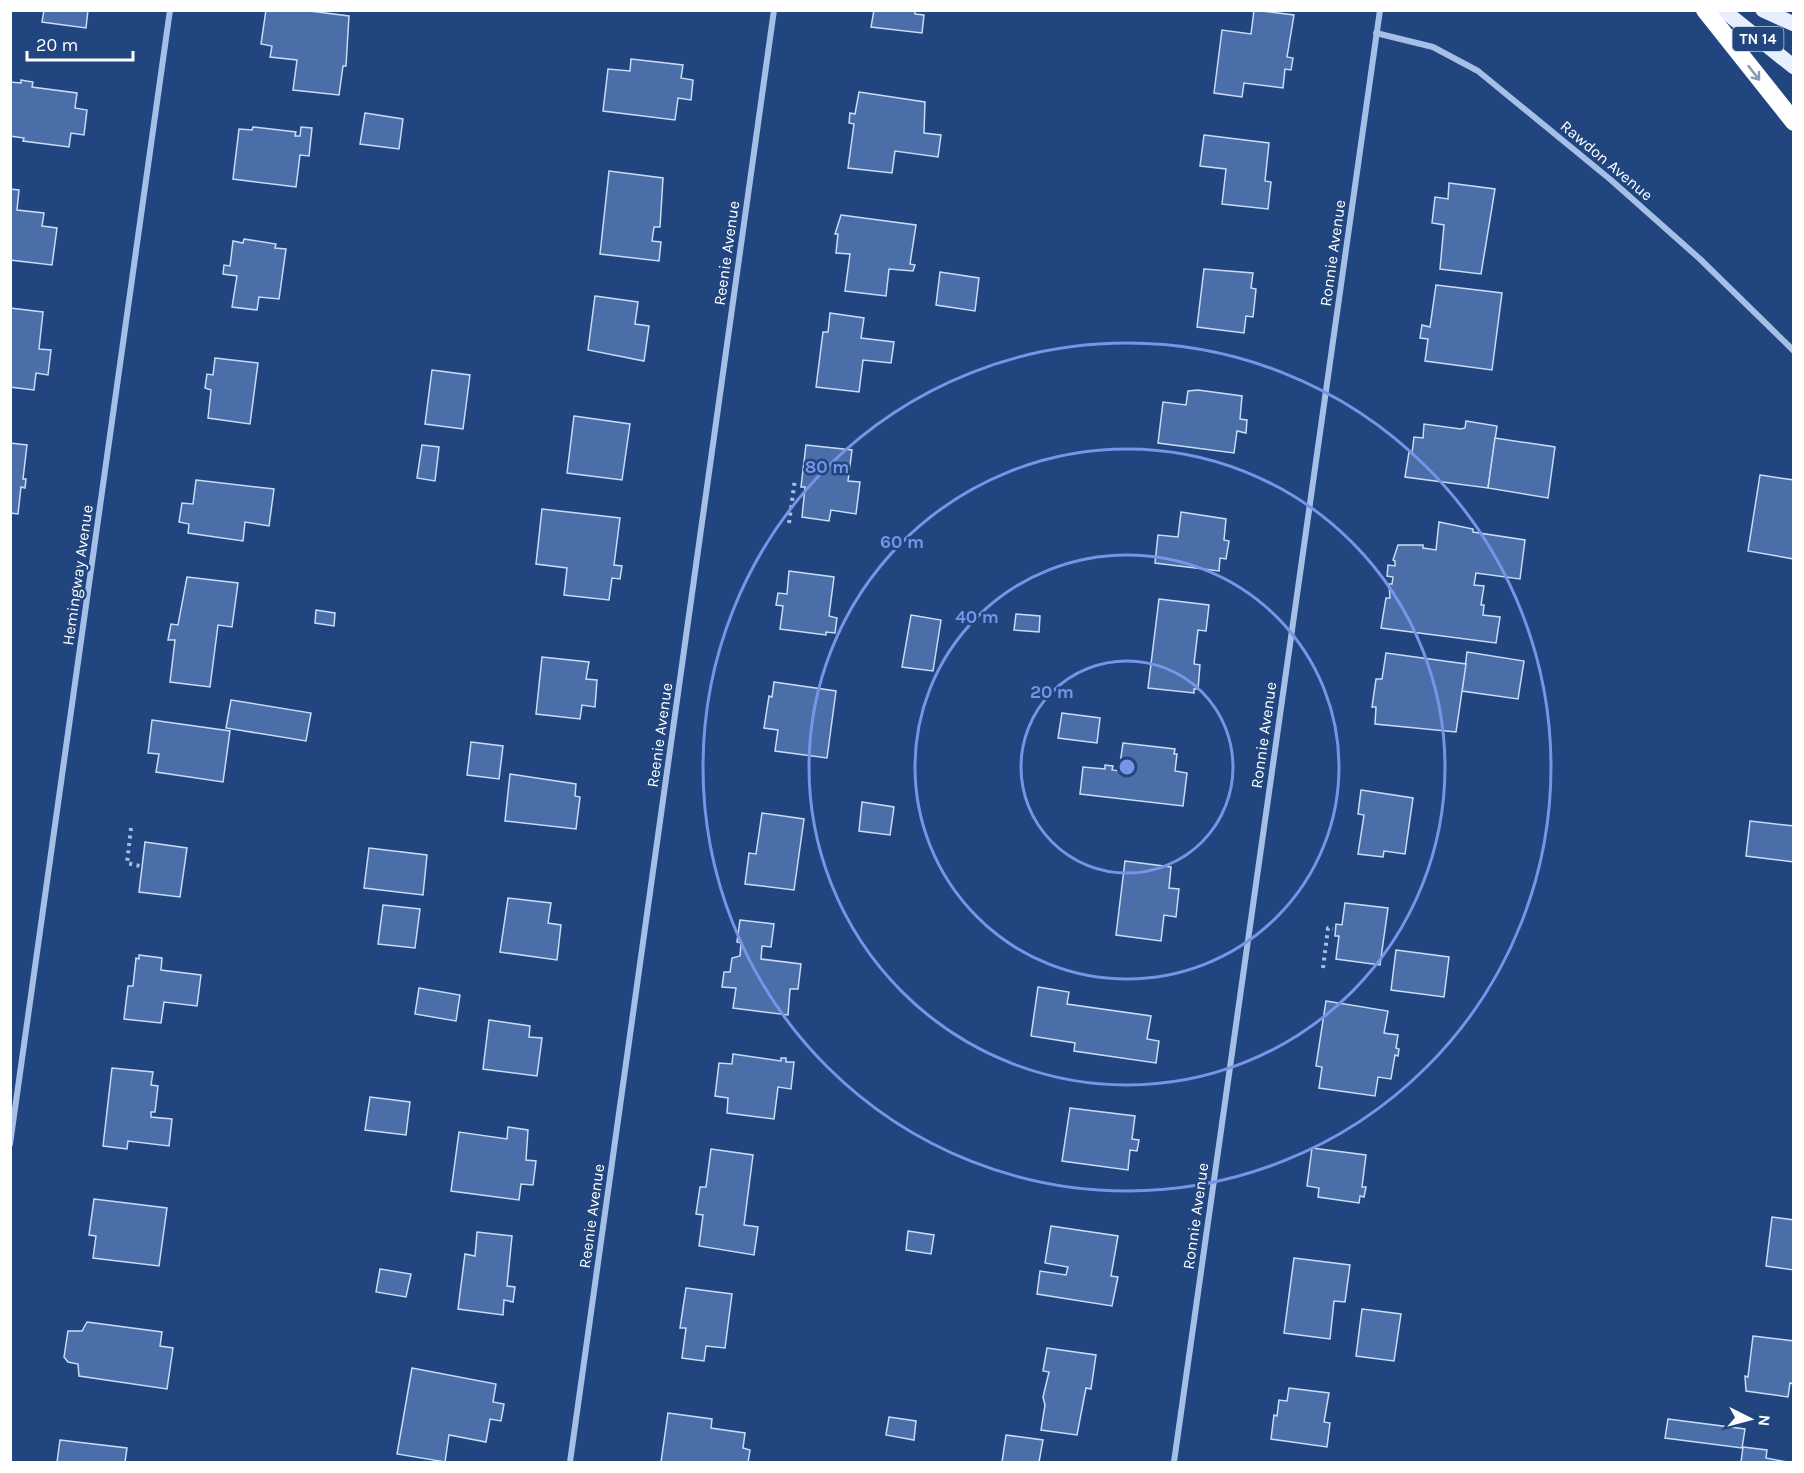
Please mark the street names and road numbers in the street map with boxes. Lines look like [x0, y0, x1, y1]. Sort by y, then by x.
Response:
road number: TN 14 [1732, 27, 1784, 51]
street label: Rawdon Avenue [1557, 116, 1657, 204]
street label: Ronnie Avenue [1316, 199, 1349, 308]
street label: Reenie Avenue [710, 200, 743, 307]
street label: Hemingway Avenue [58, 504, 97, 647]
street label: Ronnie Avenue [1247, 681, 1280, 790]
street label: Reenie Avenue [643, 682, 676, 789]
street label: Ronnie Avenue [1179, 1162, 1212, 1271]
street label: Reenie Avenue [575, 1163, 608, 1270]

